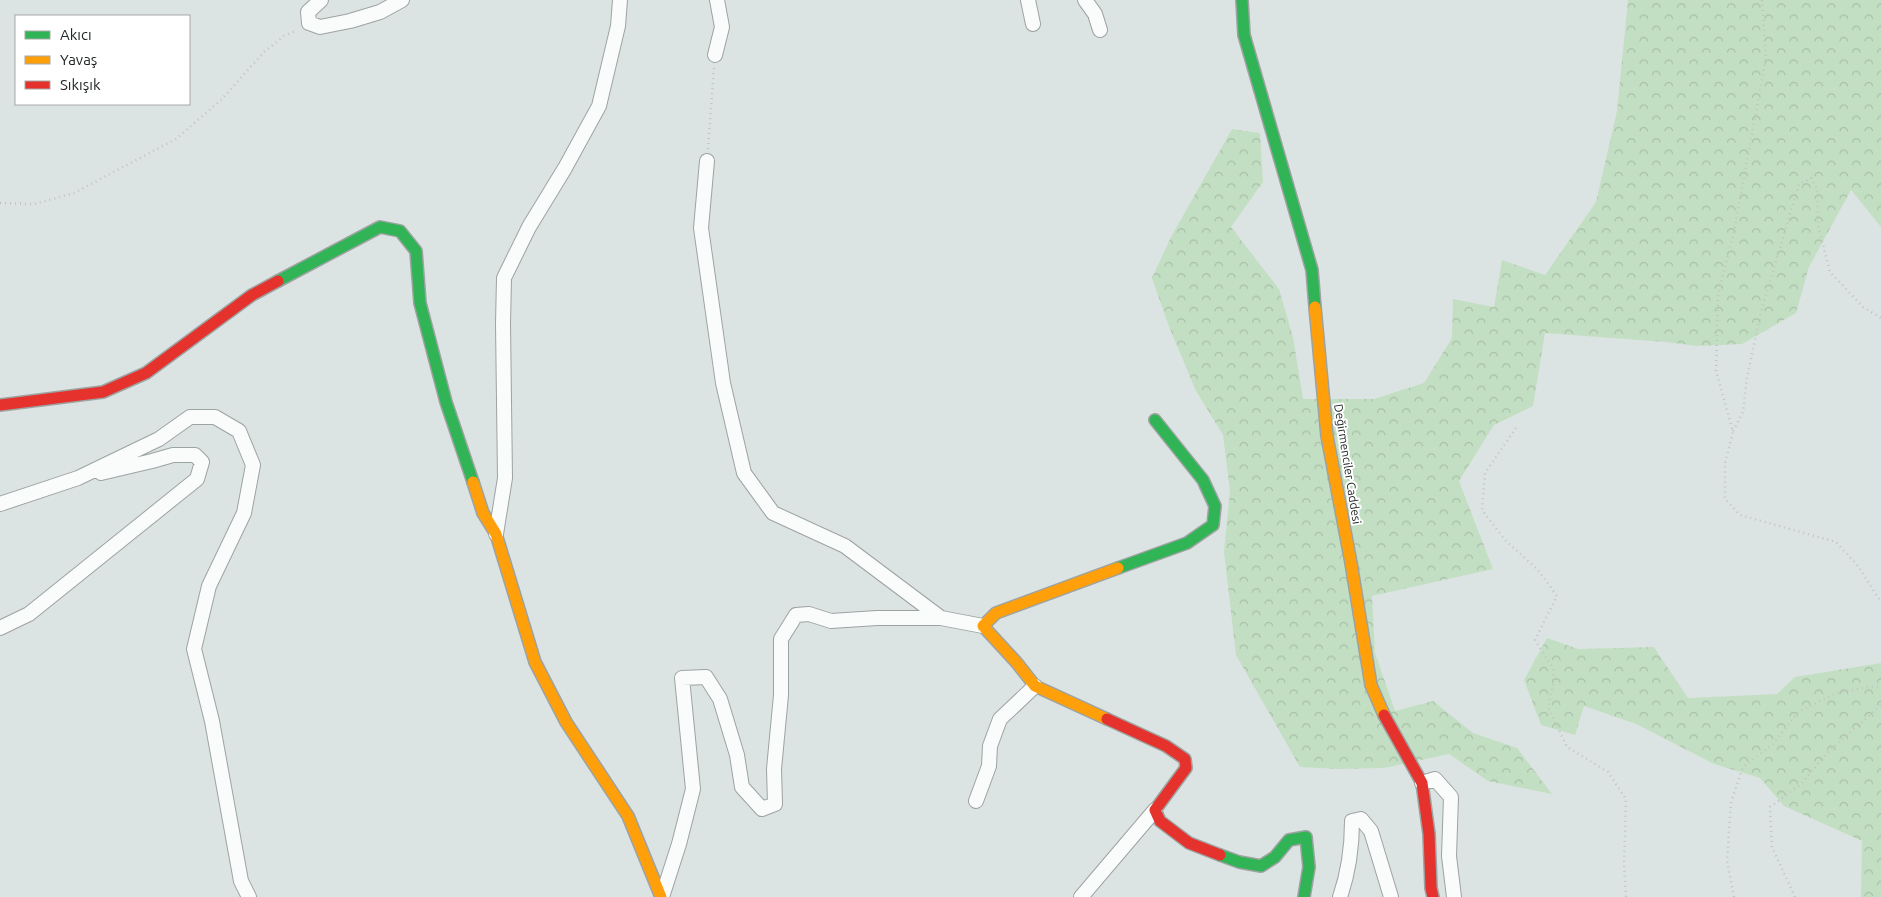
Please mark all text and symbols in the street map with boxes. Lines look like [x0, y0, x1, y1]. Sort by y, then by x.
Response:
legend [15, 15, 190, 105]
text: Akıcı [60, 26, 92, 43]
text: Yavaş [60, 51, 97, 68]
text: Sıkışık [60, 76, 101, 93]
street label: Değirmenciler Caddesi [1332, 403, 1364, 525]

